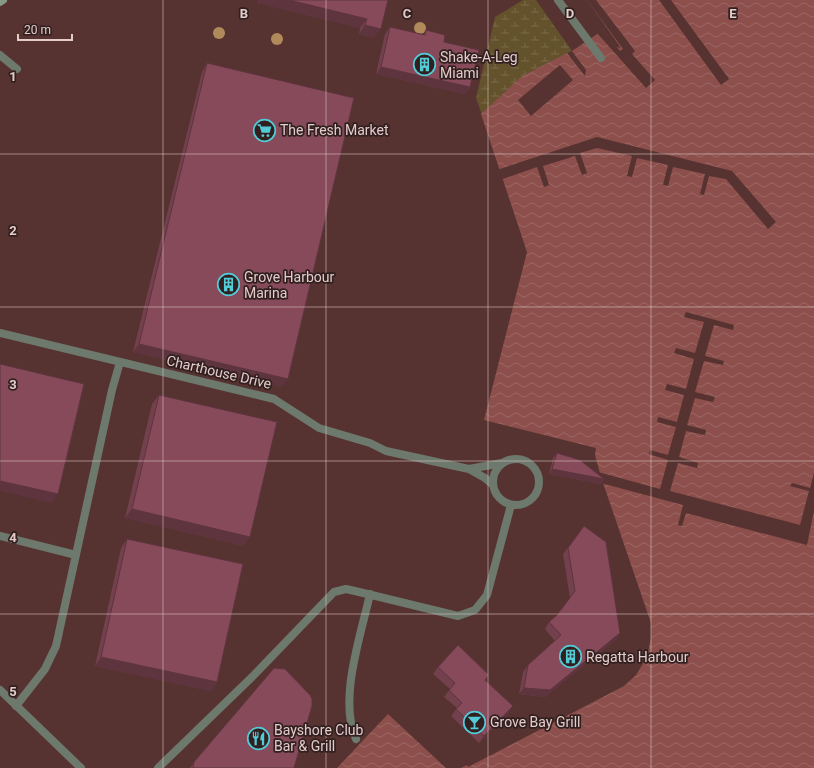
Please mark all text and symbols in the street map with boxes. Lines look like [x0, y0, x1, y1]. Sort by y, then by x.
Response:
text: B [240, 6, 248, 21]
text: C [403, 6, 412, 21]
text: D [566, 6, 574, 21]
text: E [729, 6, 737, 21]
scale bar [18, 16, 72, 42]
text: 20 m [24, 23, 51, 37]
place label: Shake-A-Leg Miami [440, 49, 518, 81]
building icon: Shake-A-Leg Miami [412, 52, 438, 78]
text: 1 [9, 69, 17, 84]
supermarket icon: The Fresh Market [252, 117, 278, 143]
place label: The Fresh Market [280, 122, 389, 138]
text: 2 [9, 223, 17, 238]
place label: Grove Harbour Marina [244, 269, 335, 301]
building icon: Grove Harbour Marina [215, 272, 241, 298]
street label: Charthouse Drive [165, 352, 273, 392]
text: 3 [9, 377, 17, 392]
text: 4 [9, 530, 17, 545]
building icon: Regatta Harbour [558, 644, 584, 670]
place label: Regatta Harbour [586, 649, 689, 665]
text: 5 [9, 684, 17, 699]
bar icon: Grove Bay Grill [462, 709, 488, 735]
place label: Grove Bay Grill [490, 714, 580, 730]
place label: Bayshore Club Bar & Grill [274, 722, 364, 754]
restaurant icon: Bayshore Club Bar & Grill [246, 725, 272, 751]

